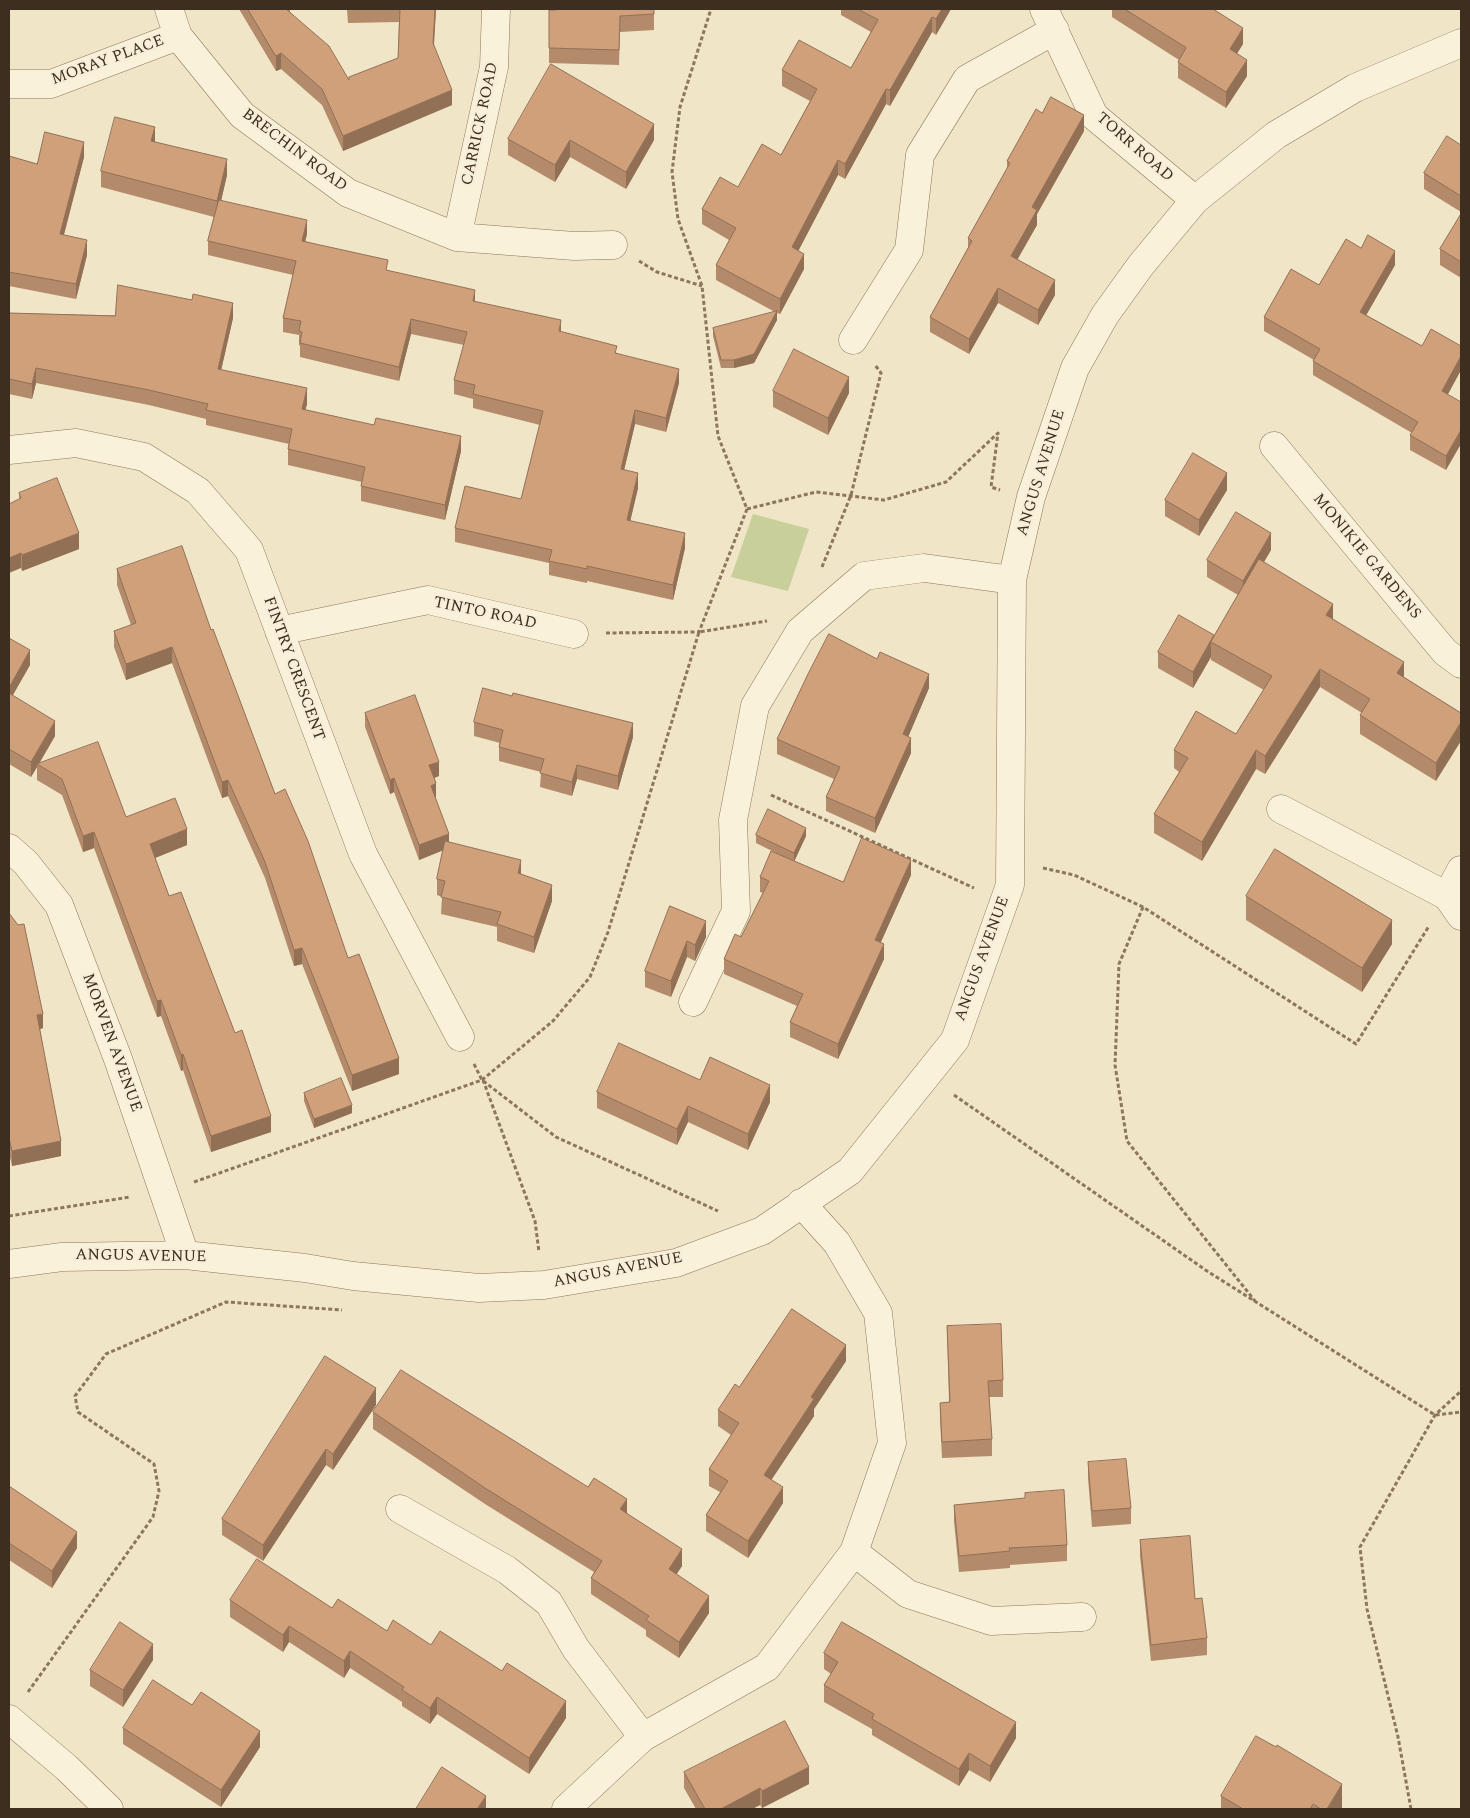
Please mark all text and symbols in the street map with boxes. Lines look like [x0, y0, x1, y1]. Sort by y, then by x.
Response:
street label: MORAY PLACE [49, 32, 167, 90]
street label: CARRICK ROAD [459, 61, 503, 187]
street label: BRECHIN ROAD [238, 105, 350, 197]
street label: TORR ROAD [1091, 109, 1177, 187]
street label: ANGUS AVENUE [1014, 407, 1070, 539]
street label: MONIKIE GARDENS [1308, 490, 1424, 624]
street label: FINTRY CRESCENT [258, 594, 328, 744]
street label: TINTO ROAD [432, 594, 538, 634]
street label: ANGUS AVENUE [952, 894, 1014, 1024]
street label: MORVEN AVENUE [77, 971, 145, 1115]
street label: ANGUS AVENUE [75, 1246, 207, 1268]
street label: ANGUS AVENUE [552, 1249, 684, 1293]

